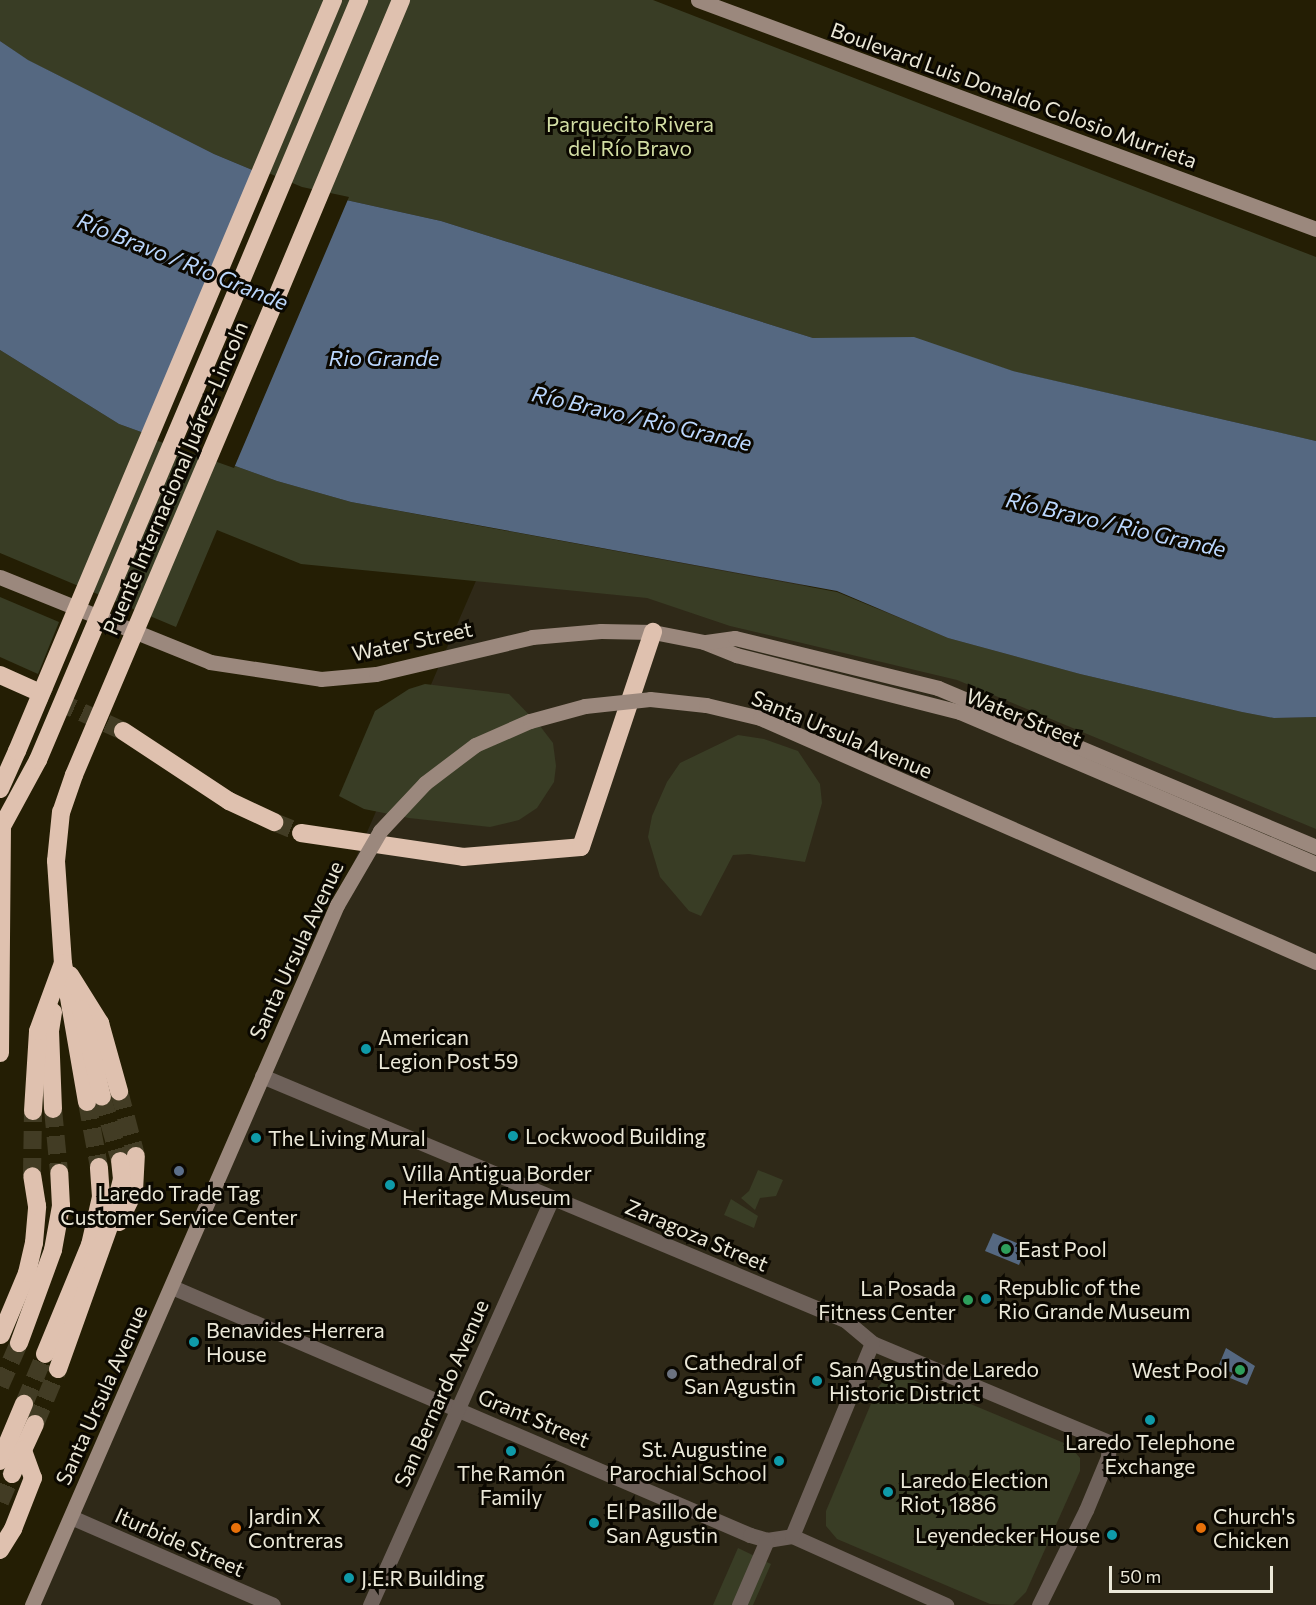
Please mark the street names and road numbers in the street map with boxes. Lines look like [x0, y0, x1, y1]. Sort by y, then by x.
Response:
street label: Boulevard Luis Donaldo Colosio Murrieta [827, 17, 1201, 173]
street label: Puente Internacional Juárez-Lincoln [97, 318, 253, 638]
street label: Water Street [349, 616, 475, 666]
street label: Water Street [962, 682, 1086, 752]
street label: Santa Ursula Avenue [748, 685, 936, 783]
street label: Santa Ursula Avenue [244, 857, 348, 1043]
street label: Zaragoza Street [622, 1194, 772, 1276]
street label: San Bernardo Avenue [388, 1296, 494, 1490]
street label: Santa Ursula Avenue [50, 1301, 152, 1489]
street label: Grant Street [475, 1383, 593, 1453]
street label: Iturbide Street [111, 1502, 249, 1582]

